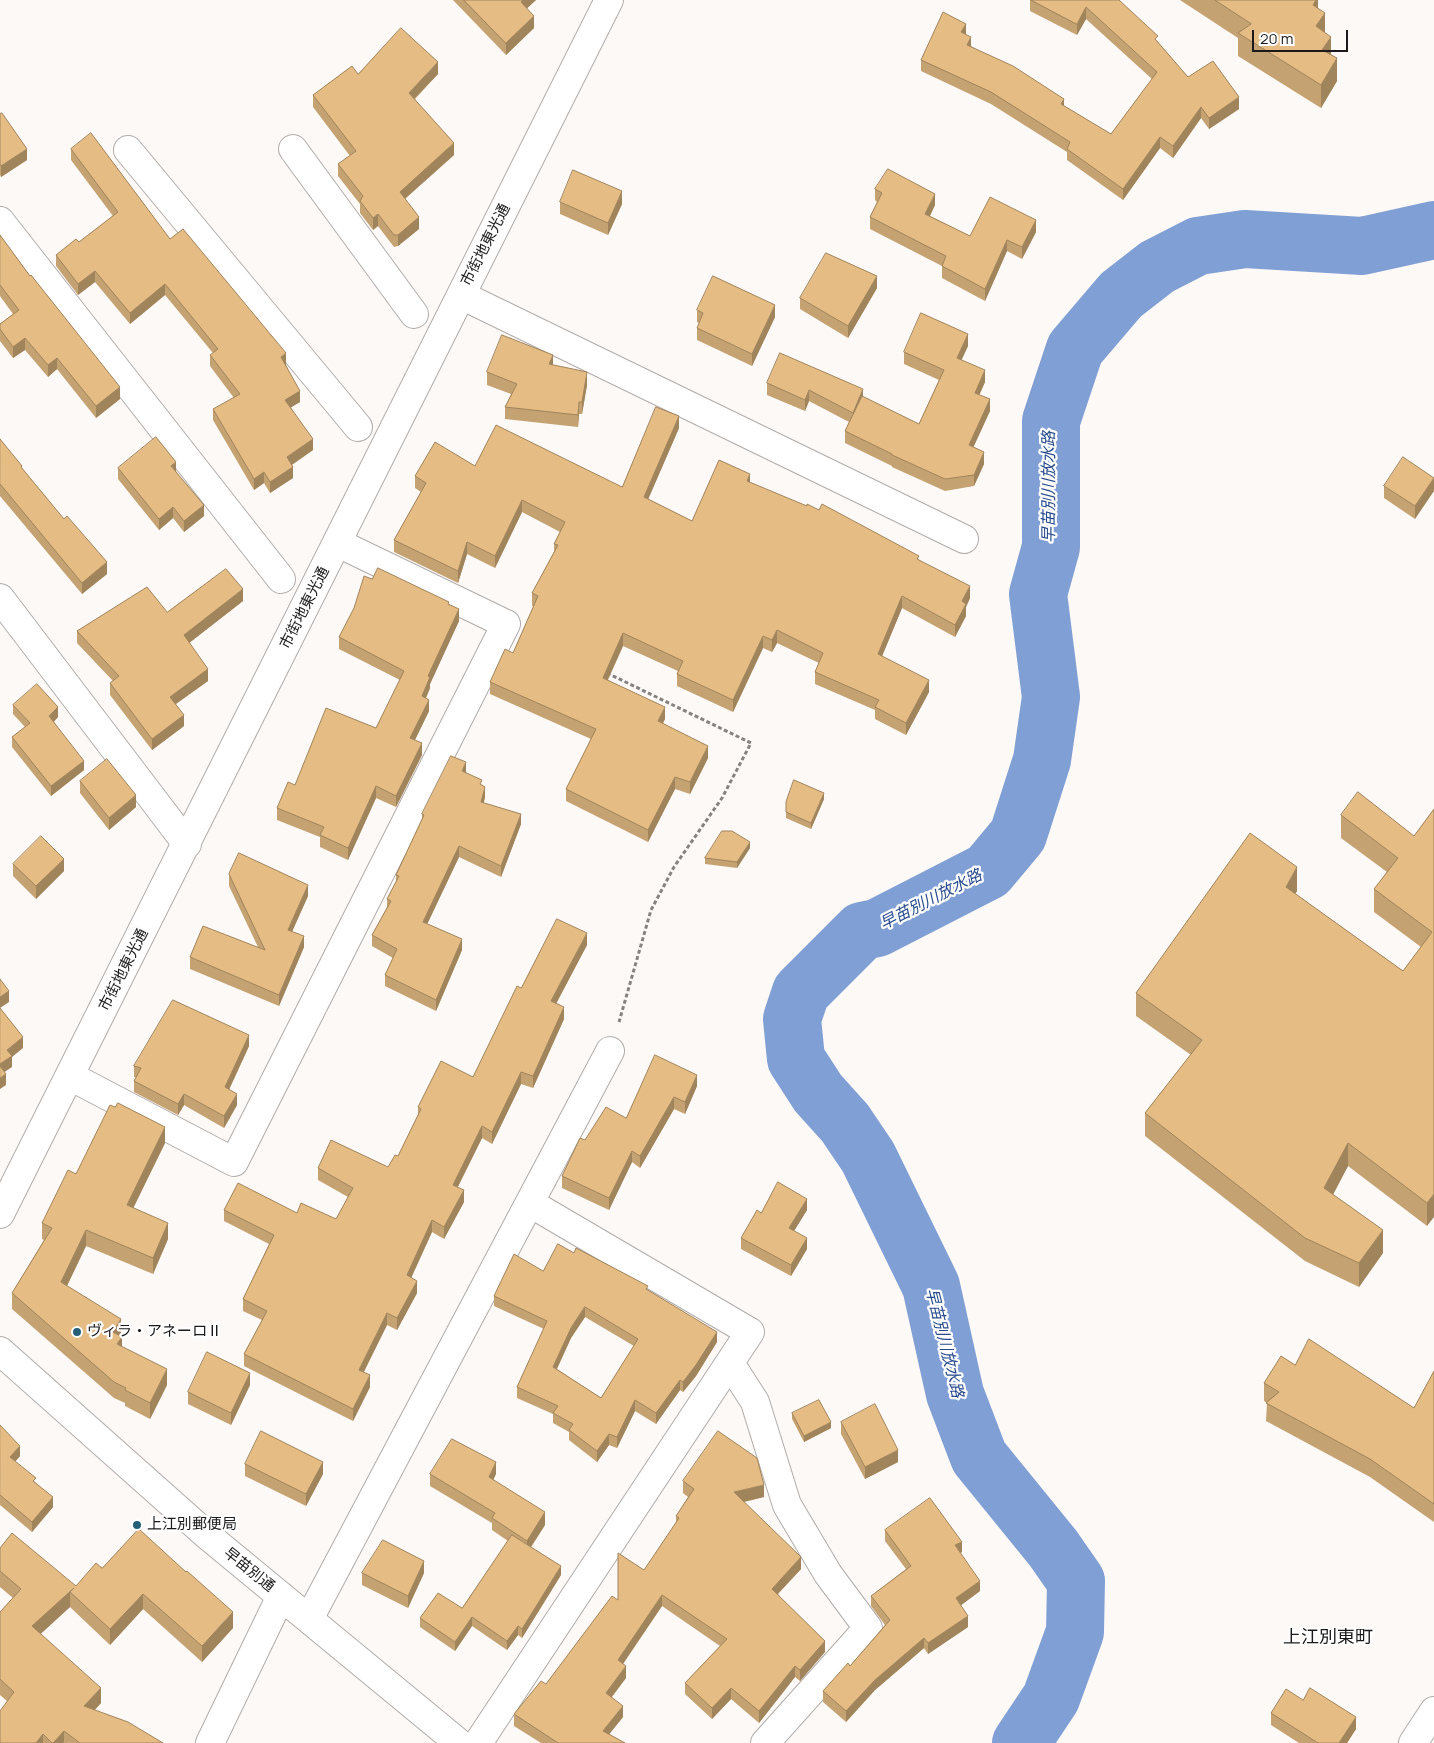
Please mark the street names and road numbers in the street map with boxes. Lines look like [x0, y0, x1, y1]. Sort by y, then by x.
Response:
street label: 市街地東光通 [458, 201, 514, 289]
street label: 市街地東光通 [277, 564, 333, 652]
street label: 市街地東光通 [96, 926, 152, 1014]
street label: 早苗別通 [220, 1544, 278, 1596]

